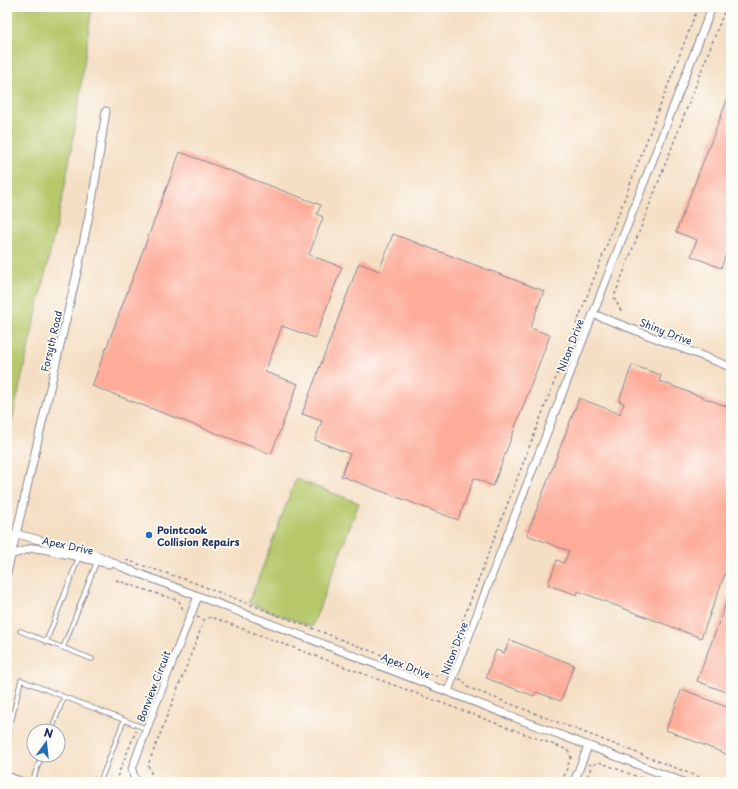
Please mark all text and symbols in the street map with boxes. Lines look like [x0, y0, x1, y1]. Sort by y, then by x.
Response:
street label: Forsyth Road [37, 309, 66, 373]
street label: Shiny Drive [637, 314, 695, 348]
street label: Niton Drive [553, 316, 587, 374]
place label: Pointcook Collision Repairs [157, 522, 240, 549]
marker: Pointcook Collision Repairs [144, 530, 154, 540]
street label: Apex Drive [41, 532, 95, 558]
street label: Niton Drive [437, 619, 471, 677]
street label: Bonview Circuit [133, 648, 173, 724]
street label: Apex Drive [379, 649, 433, 681]
north arrow [26, 723, 66, 763]
text: N [42, 724, 55, 742]

